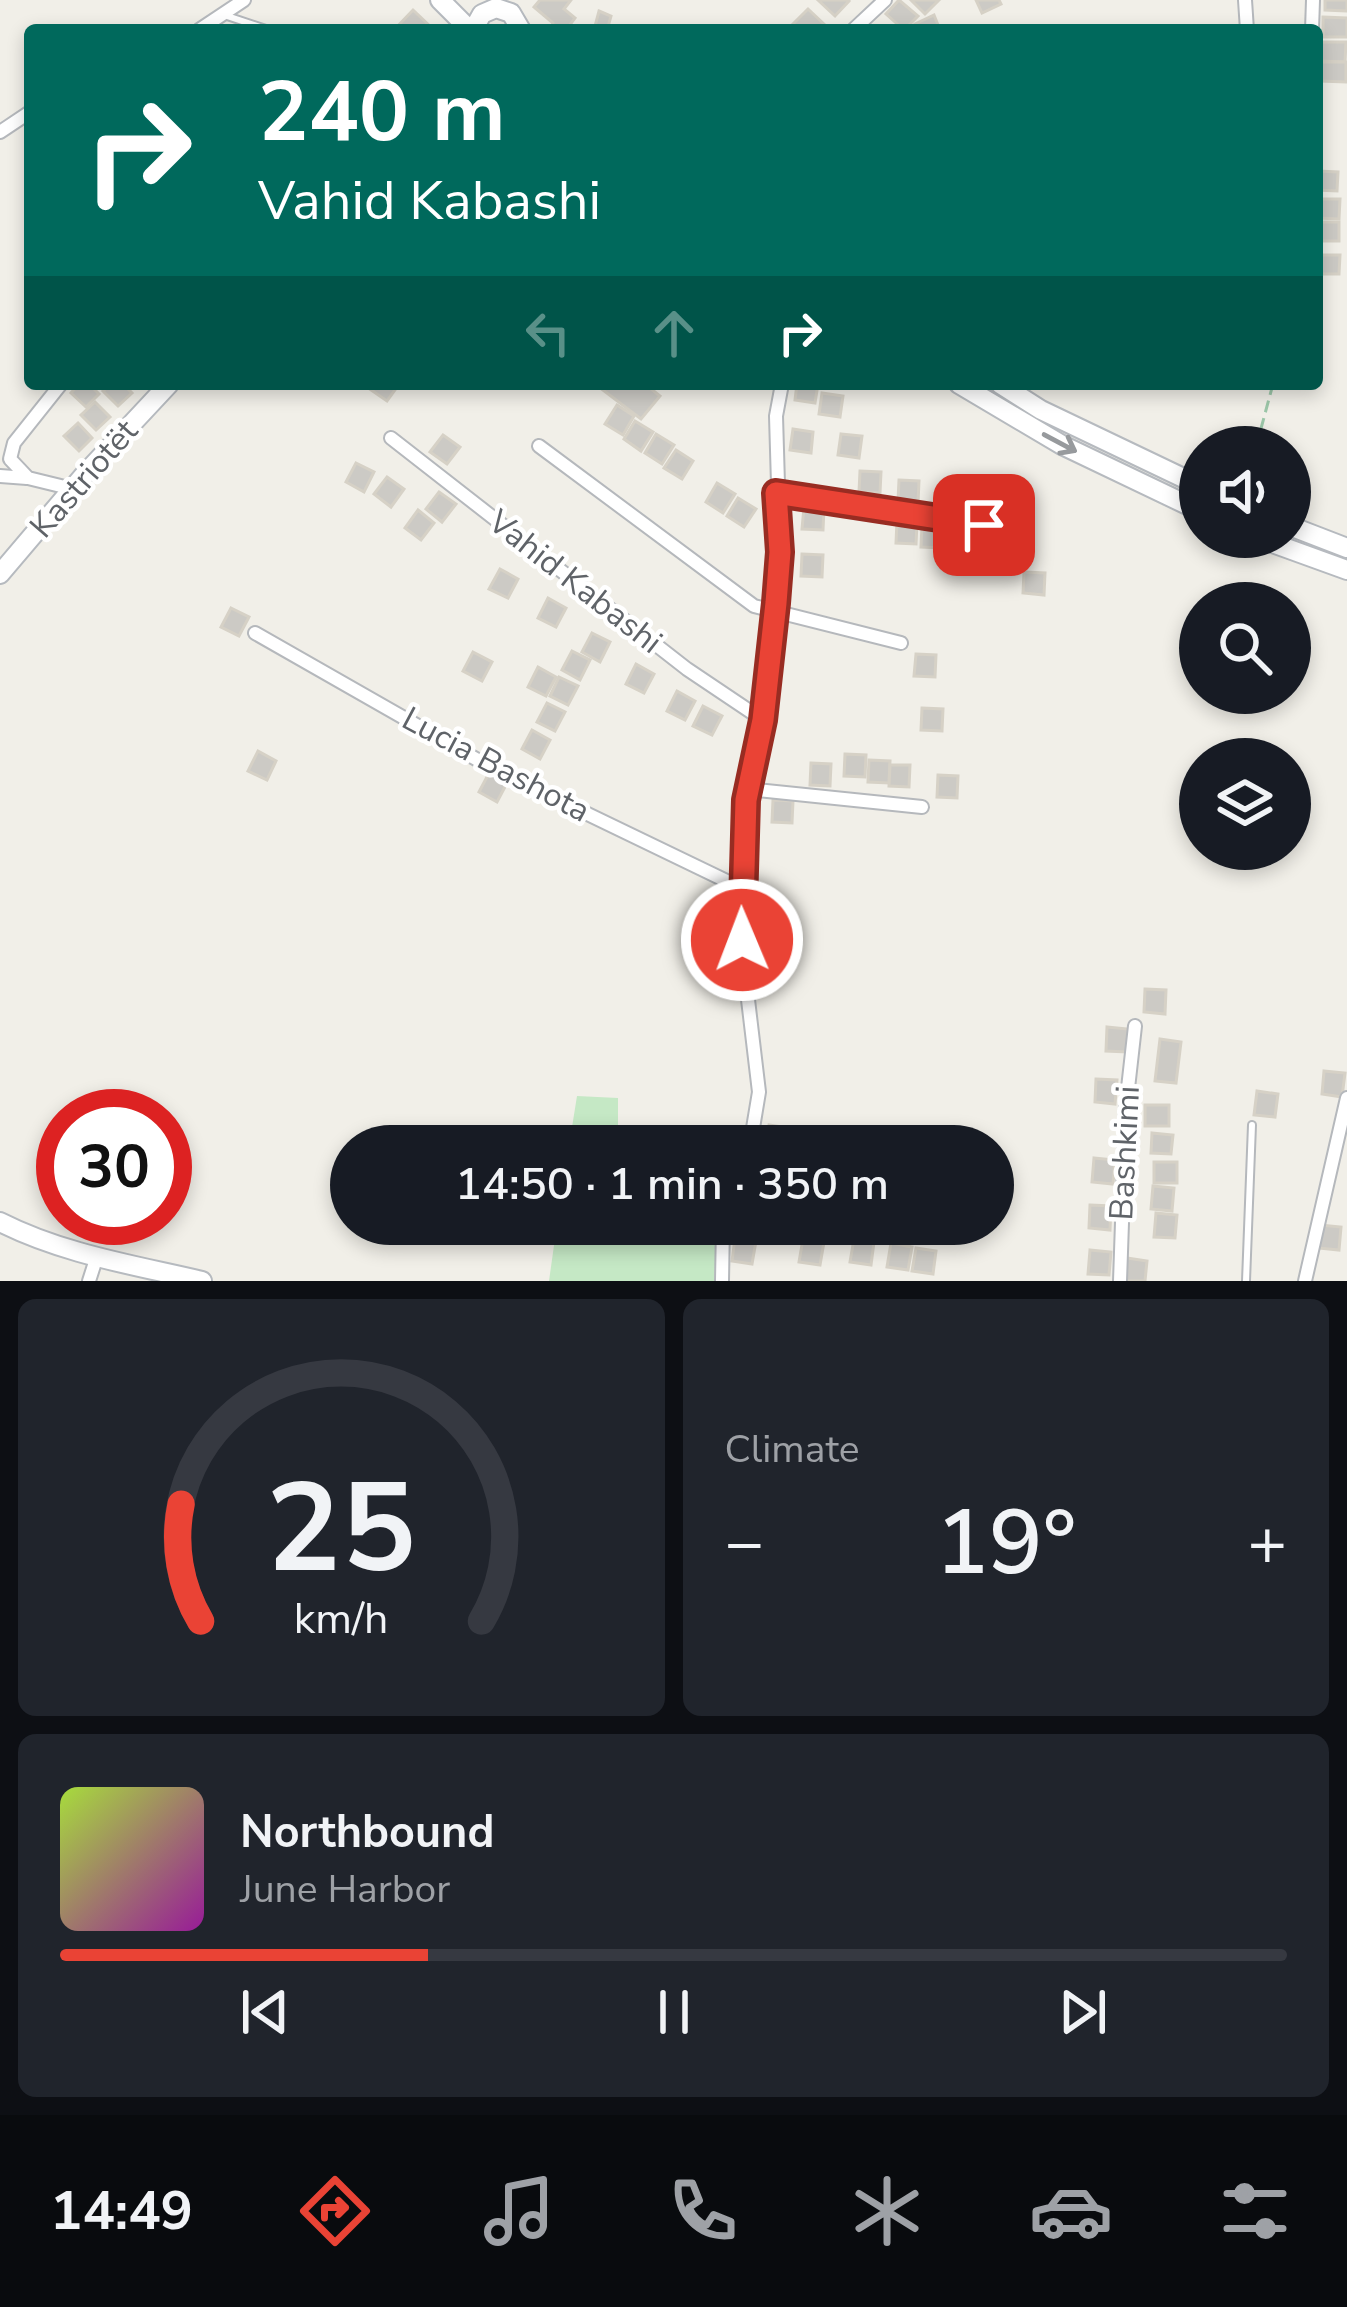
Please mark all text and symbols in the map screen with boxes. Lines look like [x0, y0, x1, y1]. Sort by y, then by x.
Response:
text: 240 m [258, 55, 506, 170]
icon: right [60, 72, 216, 228]
text: Vahid Kabashi [258, 164, 601, 238]
icon: left [515, 300, 581, 366]
icon: ahead [641, 300, 707, 366]
icon: right [767, 300, 833, 366]
street label: Kastriotët [20, 410, 148, 548]
map controls [1179, 426, 1311, 870]
button: sound [1179, 426, 1311, 558]
one-way arrow [1041, 432, 1076, 455]
pin [933, 474, 1035, 576]
icon: arrive [951, 492, 1017, 558]
street label: Vahid Kabashi [478, 499, 671, 664]
button: search [1179, 582, 1311, 714]
street label: Lucia Bashota [394, 697, 598, 833]
button: layers [1179, 738, 1311, 870]
position arrow [679, 877, 805, 1003]
street label: Bashkimi [1099, 1085, 1151, 1221]
speed limit sign: 30 [36, 1089, 192, 1245]
text: 14:50 · 1 min · 350 m [455, 1154, 889, 1215]
text: Climate [725, 1423, 860, 1476]
text: 25 [266, 1444, 416, 1614]
text: 19° [935, 1482, 1077, 1605]
text: − [725, 1498, 764, 1588]
text: + [1247, 1498, 1287, 1588]
text: km/h [294, 1589, 389, 1647]
text: Northbound [240, 1802, 494, 1863]
text: June Harbor [240, 1863, 450, 1916]
icon: previous [232, 1979, 298, 2045]
icon: pause [641, 1979, 707, 2045]
icon: next [1050, 1979, 1116, 2045]
icon: directions [293, 2169, 377, 2253]
icon: music [477, 2169, 561, 2253]
icon: phone [661, 2169, 745, 2253]
icon: climate [845, 2169, 929, 2253]
icon: car [1029, 2169, 1113, 2253]
icon: filters [1213, 2169, 1297, 2253]
text: 14:49 [50, 2174, 193, 2248]

